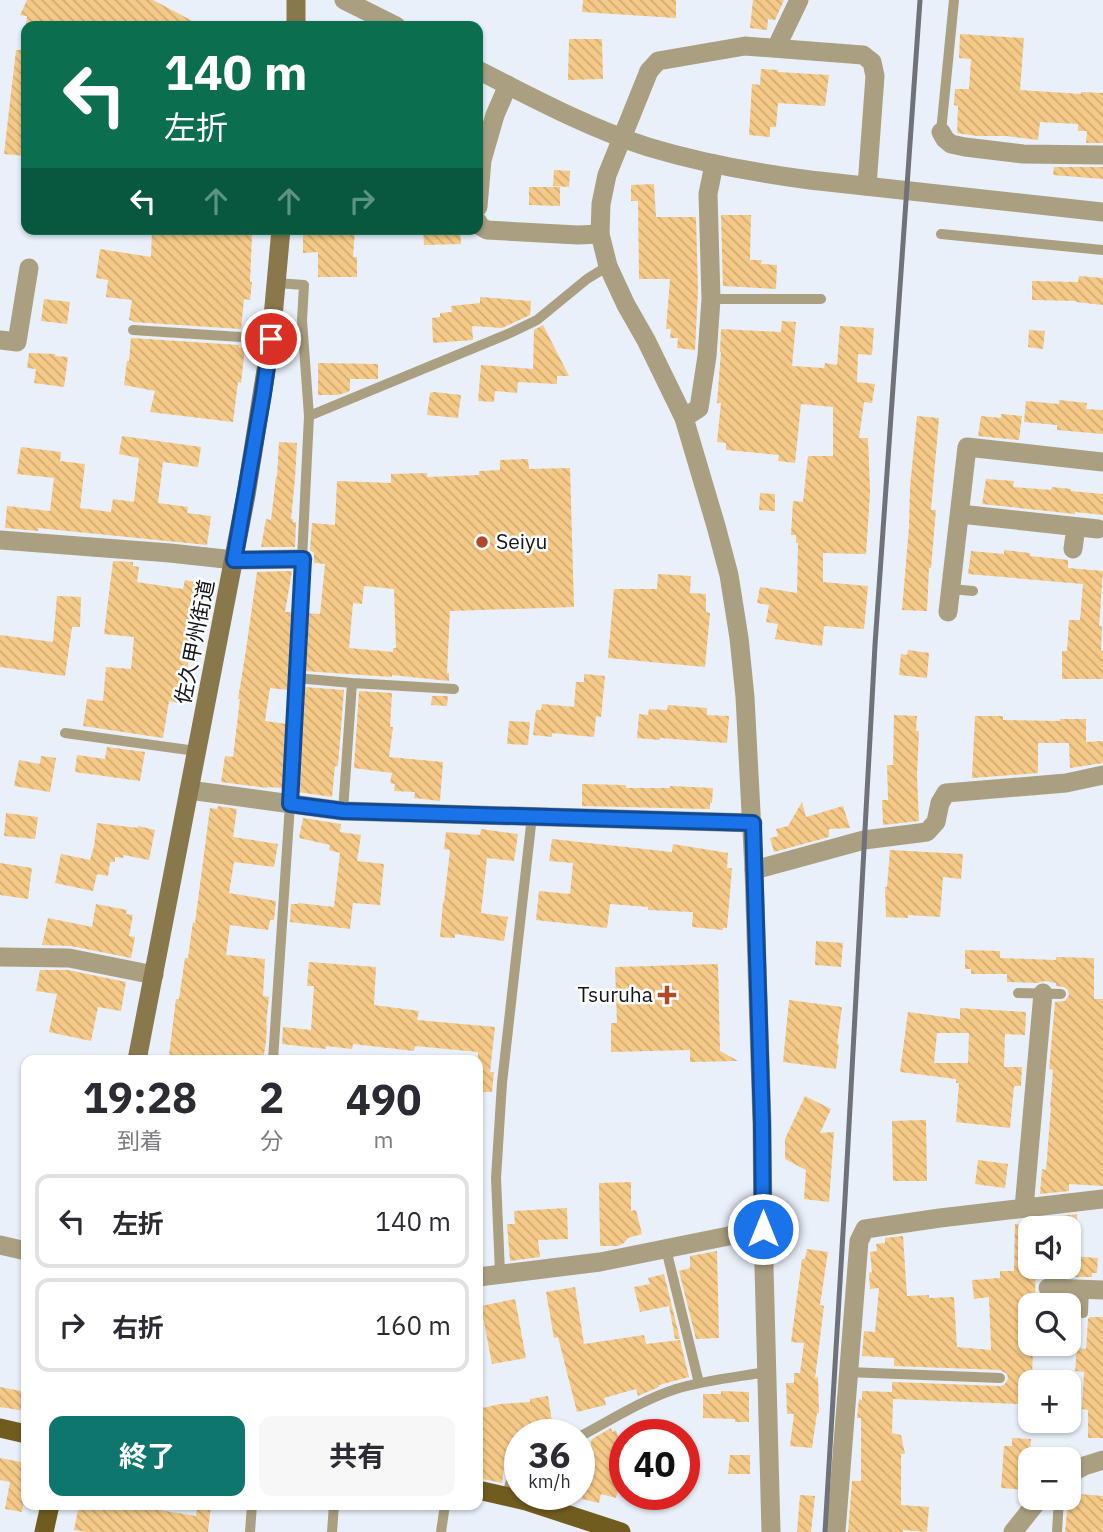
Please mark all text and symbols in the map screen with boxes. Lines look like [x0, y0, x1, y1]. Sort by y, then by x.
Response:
text: 140 m [164, 40, 308, 103]
icon: left [49, 49, 140, 140]
text: 左折 [164, 106, 228, 148]
icon: left [124, 182, 162, 220]
icon: ahead [197, 182, 235, 220]
icon: ahead [270, 182, 308, 220]
icon: right [343, 182, 381, 220]
pin [241, 309, 301, 369]
icon: arrive [252, 320, 290, 358]
place label: Seiyu [496, 527, 547, 555]
marker: Seiyu [474, 534, 490, 550]
street label: 佐久甲州街道 [168, 577, 220, 706]
place label: Tsuruha [578, 980, 653, 1008]
marker: Tsuruha [659, 987, 675, 1003]
text: 19:28 [83, 1070, 197, 1125]
text: 2 [259, 1070, 284, 1125]
text: 490 [346, 1072, 421, 1127]
text: m [374, 1124, 394, 1154]
text: 到着 [117, 1125, 163, 1155]
text: 分 [260, 1125, 283, 1155]
position arrow [726, 1192, 800, 1266]
icon: left [53, 1202, 91, 1240]
text: 140 m [375, 1204, 451, 1238]
text: 左折 [112, 1206, 164, 1240]
map controls [1018, 1216, 1081, 1510]
button: sound [1018, 1216, 1081, 1279]
button: search [1018, 1293, 1081, 1356]
icon: right [53, 1306, 91, 1344]
text: 160 m [375, 1308, 451, 1342]
text: 右折 [112, 1310, 164, 1344]
button: + [1018, 1370, 1081, 1433]
button: 終了 [49, 1416, 245, 1496]
button: 共有 [259, 1416, 455, 1496]
speed limit sign: 40 [609, 1419, 700, 1510]
text: 36 [528, 1432, 571, 1478]
button: − [1018, 1447, 1081, 1510]
text: km/h [528, 1470, 571, 1493]

